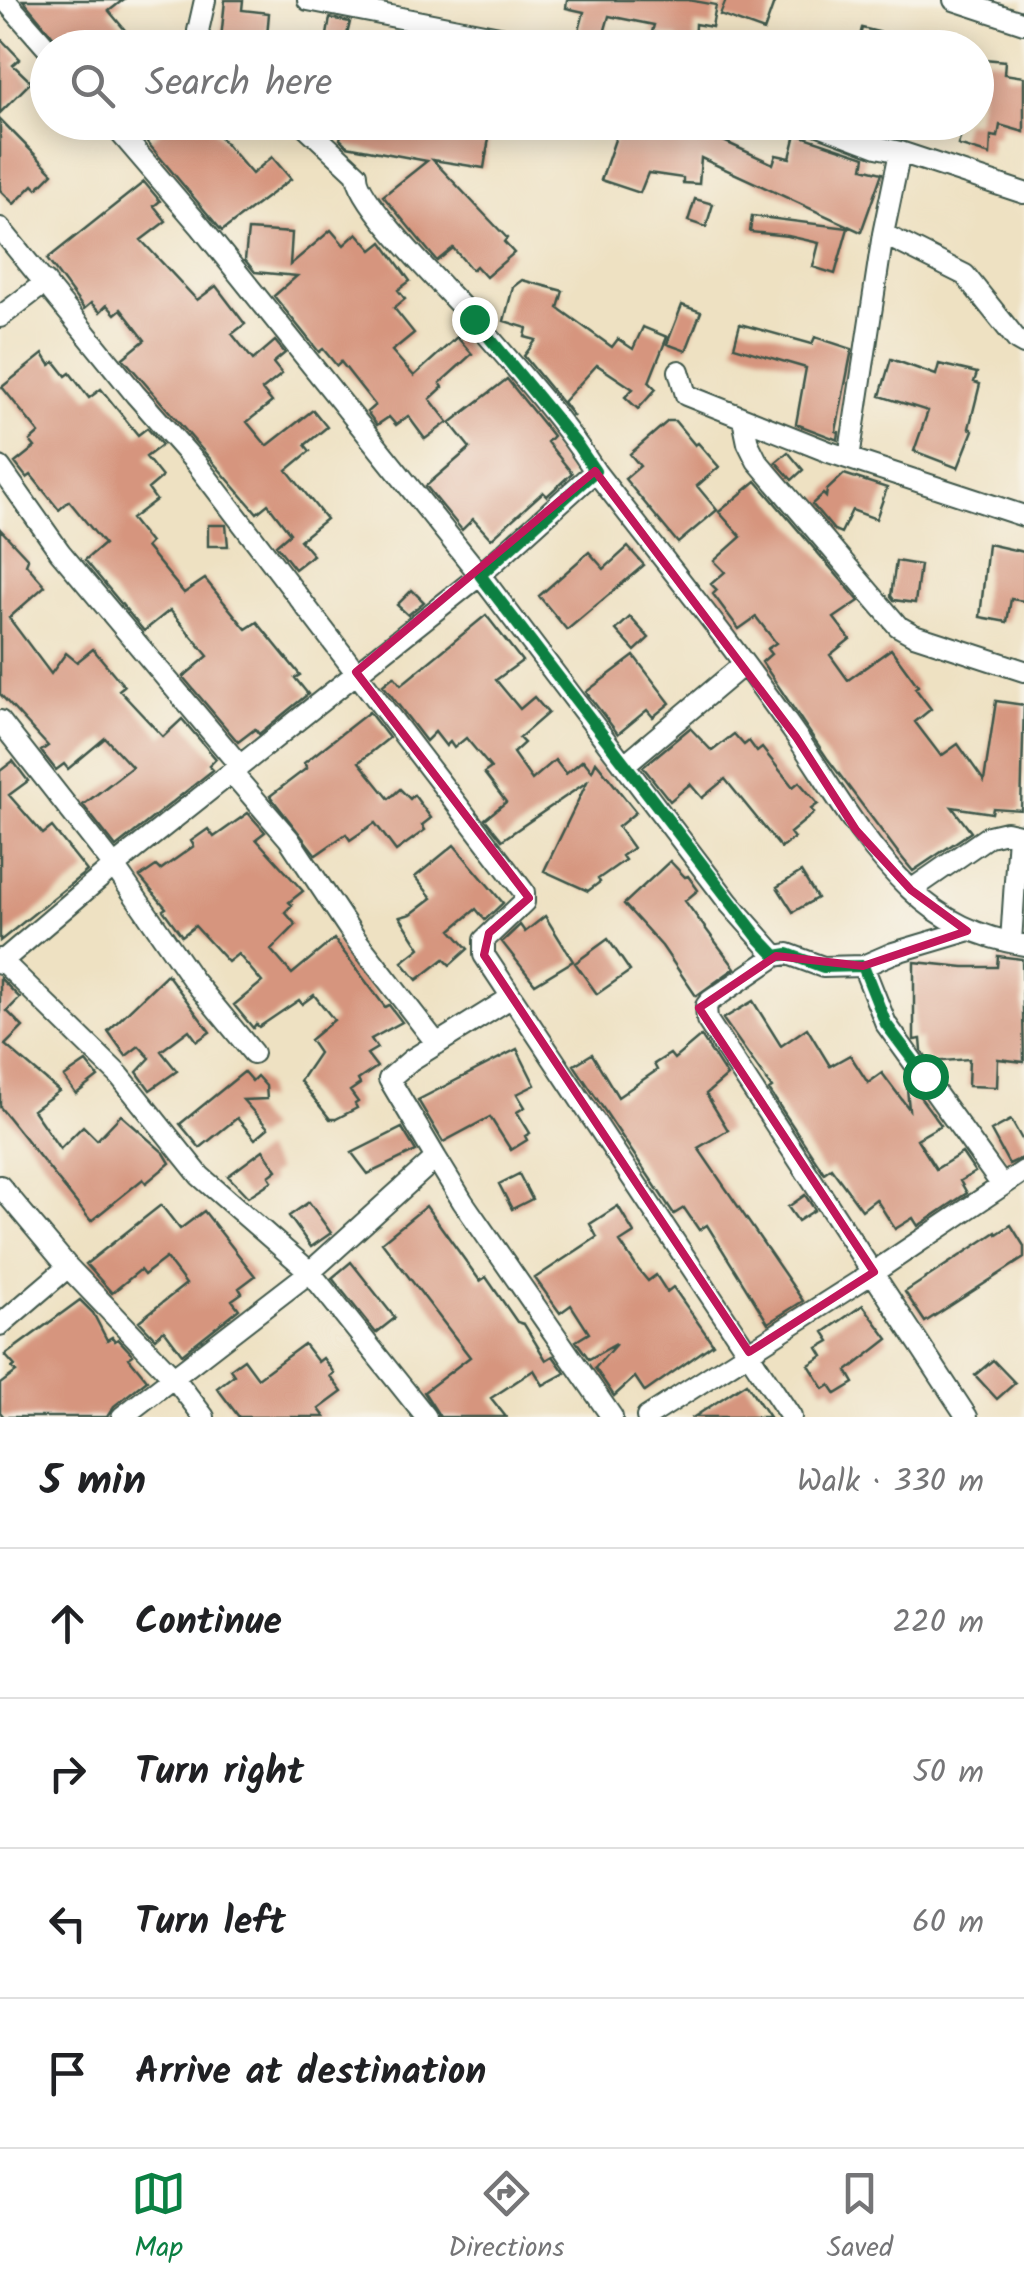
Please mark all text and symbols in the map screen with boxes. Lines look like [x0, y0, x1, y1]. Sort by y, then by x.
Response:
search box [30, 30, 994, 140]
text: Search here [145, 55, 332, 115]
icon: search [65, 58, 120, 113]
route end [452, 297, 498, 343]
route start [903, 1054, 949, 1100]
text: 5 min [40, 1449, 146, 1516]
text: Walk · 330 m [797, 1457, 984, 1508]
text: Continue [135, 1593, 282, 1653]
icon: ahead [40, 1596, 95, 1651]
text: 220 m [893, 1598, 984, 1649]
text: Turn right [135, 1743, 304, 1803]
icon: right [40, 1746, 95, 1801]
text: 50 m [913, 1748, 984, 1799]
text: Turn left [135, 1893, 286, 1953]
icon: left [40, 1896, 95, 1951]
text: 60 m [912, 1898, 984, 1949]
text: Arrive at destination [135, 2043, 486, 2103]
icon: arrive [40, 2046, 95, 2101]
tab: Map [131, 2166, 186, 2271]
tab: Directions [448, 2166, 564, 2271]
tab: Saved [827, 2166, 893, 2271]

